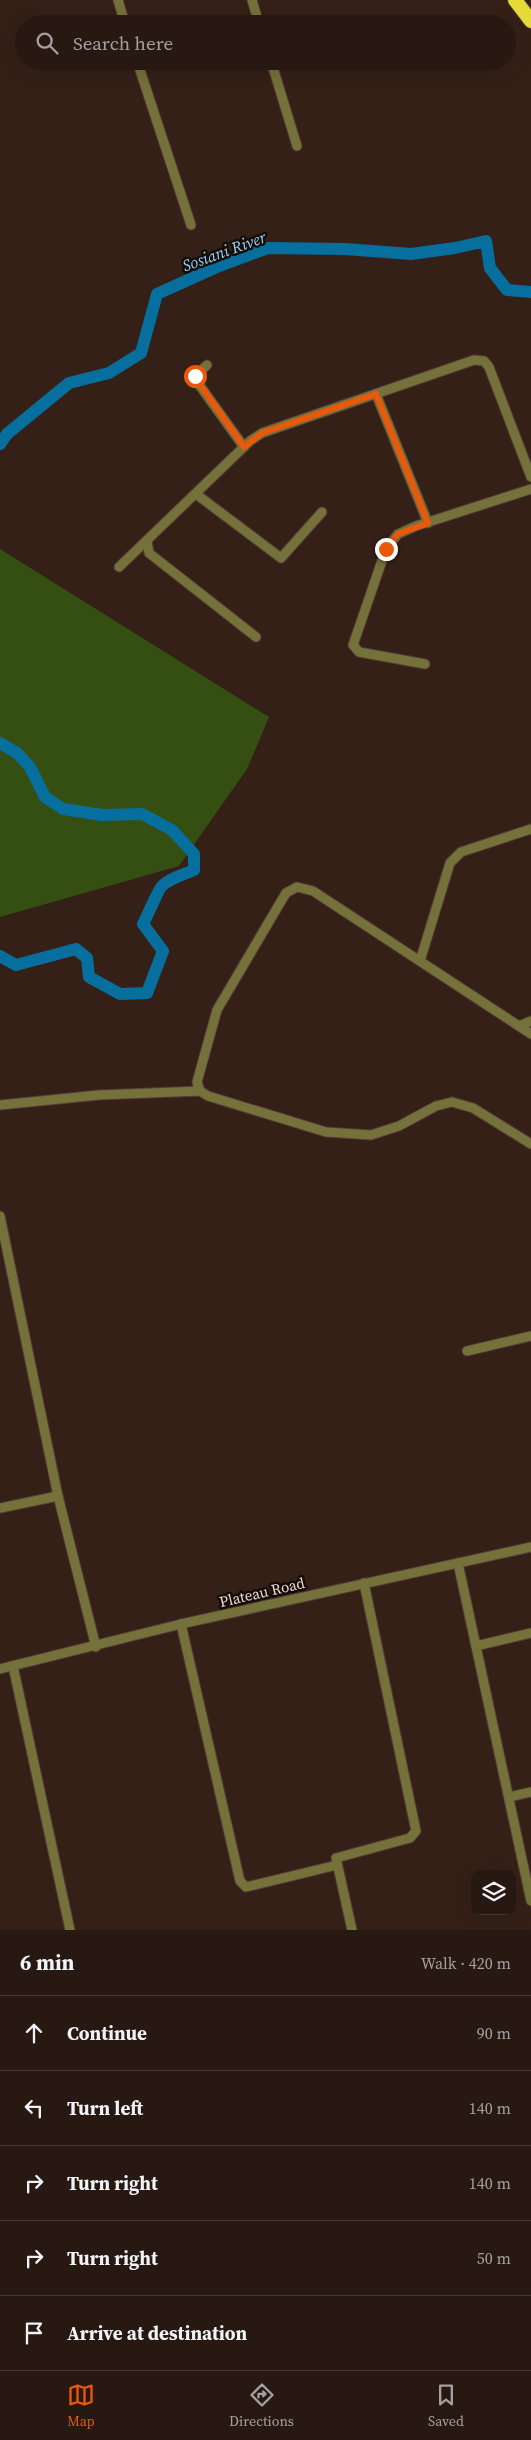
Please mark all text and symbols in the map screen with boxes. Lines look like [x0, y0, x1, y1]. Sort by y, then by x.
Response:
search box [15, 15, 516, 70]
icon: search [33, 29, 61, 57]
text: Search here [73, 30, 173, 56]
water label: Sosiani River [179, 225, 269, 276]
route start [184, 365, 207, 388]
route end [375, 538, 398, 561]
street label: Plateau Road [217, 1572, 307, 1612]
map controls [471, 1870, 516, 1915]
button: layers [471, 1870, 516, 1915]
text: 6 min [20, 1948, 75, 1977]
text: Walk · 420 m [421, 1952, 511, 1974]
icon: ahead [20, 2019, 48, 2047]
text: Continue [67, 2020, 147, 2046]
text: 90 m [477, 2022, 511, 2044]
icon: left [20, 2094, 48, 2122]
text: Turn left [67, 2095, 143, 2121]
text: 140 m [469, 2097, 511, 2119]
icon: right [20, 2169, 48, 2197]
text: Turn right [67, 2170, 158, 2196]
text: 140 m [469, 2172, 511, 2194]
icon: right [20, 2244, 48, 2272]
text: Turn right [67, 2245, 158, 2271]
text: 50 m [477, 2247, 511, 2269]
icon: arrive [20, 2319, 48, 2347]
text: Arrive at destination [67, 2320, 247, 2346]
tab: Map [67, 2381, 95, 2431]
tab: Directions [229, 2381, 294, 2431]
tab: Saved [428, 2381, 464, 2431]

